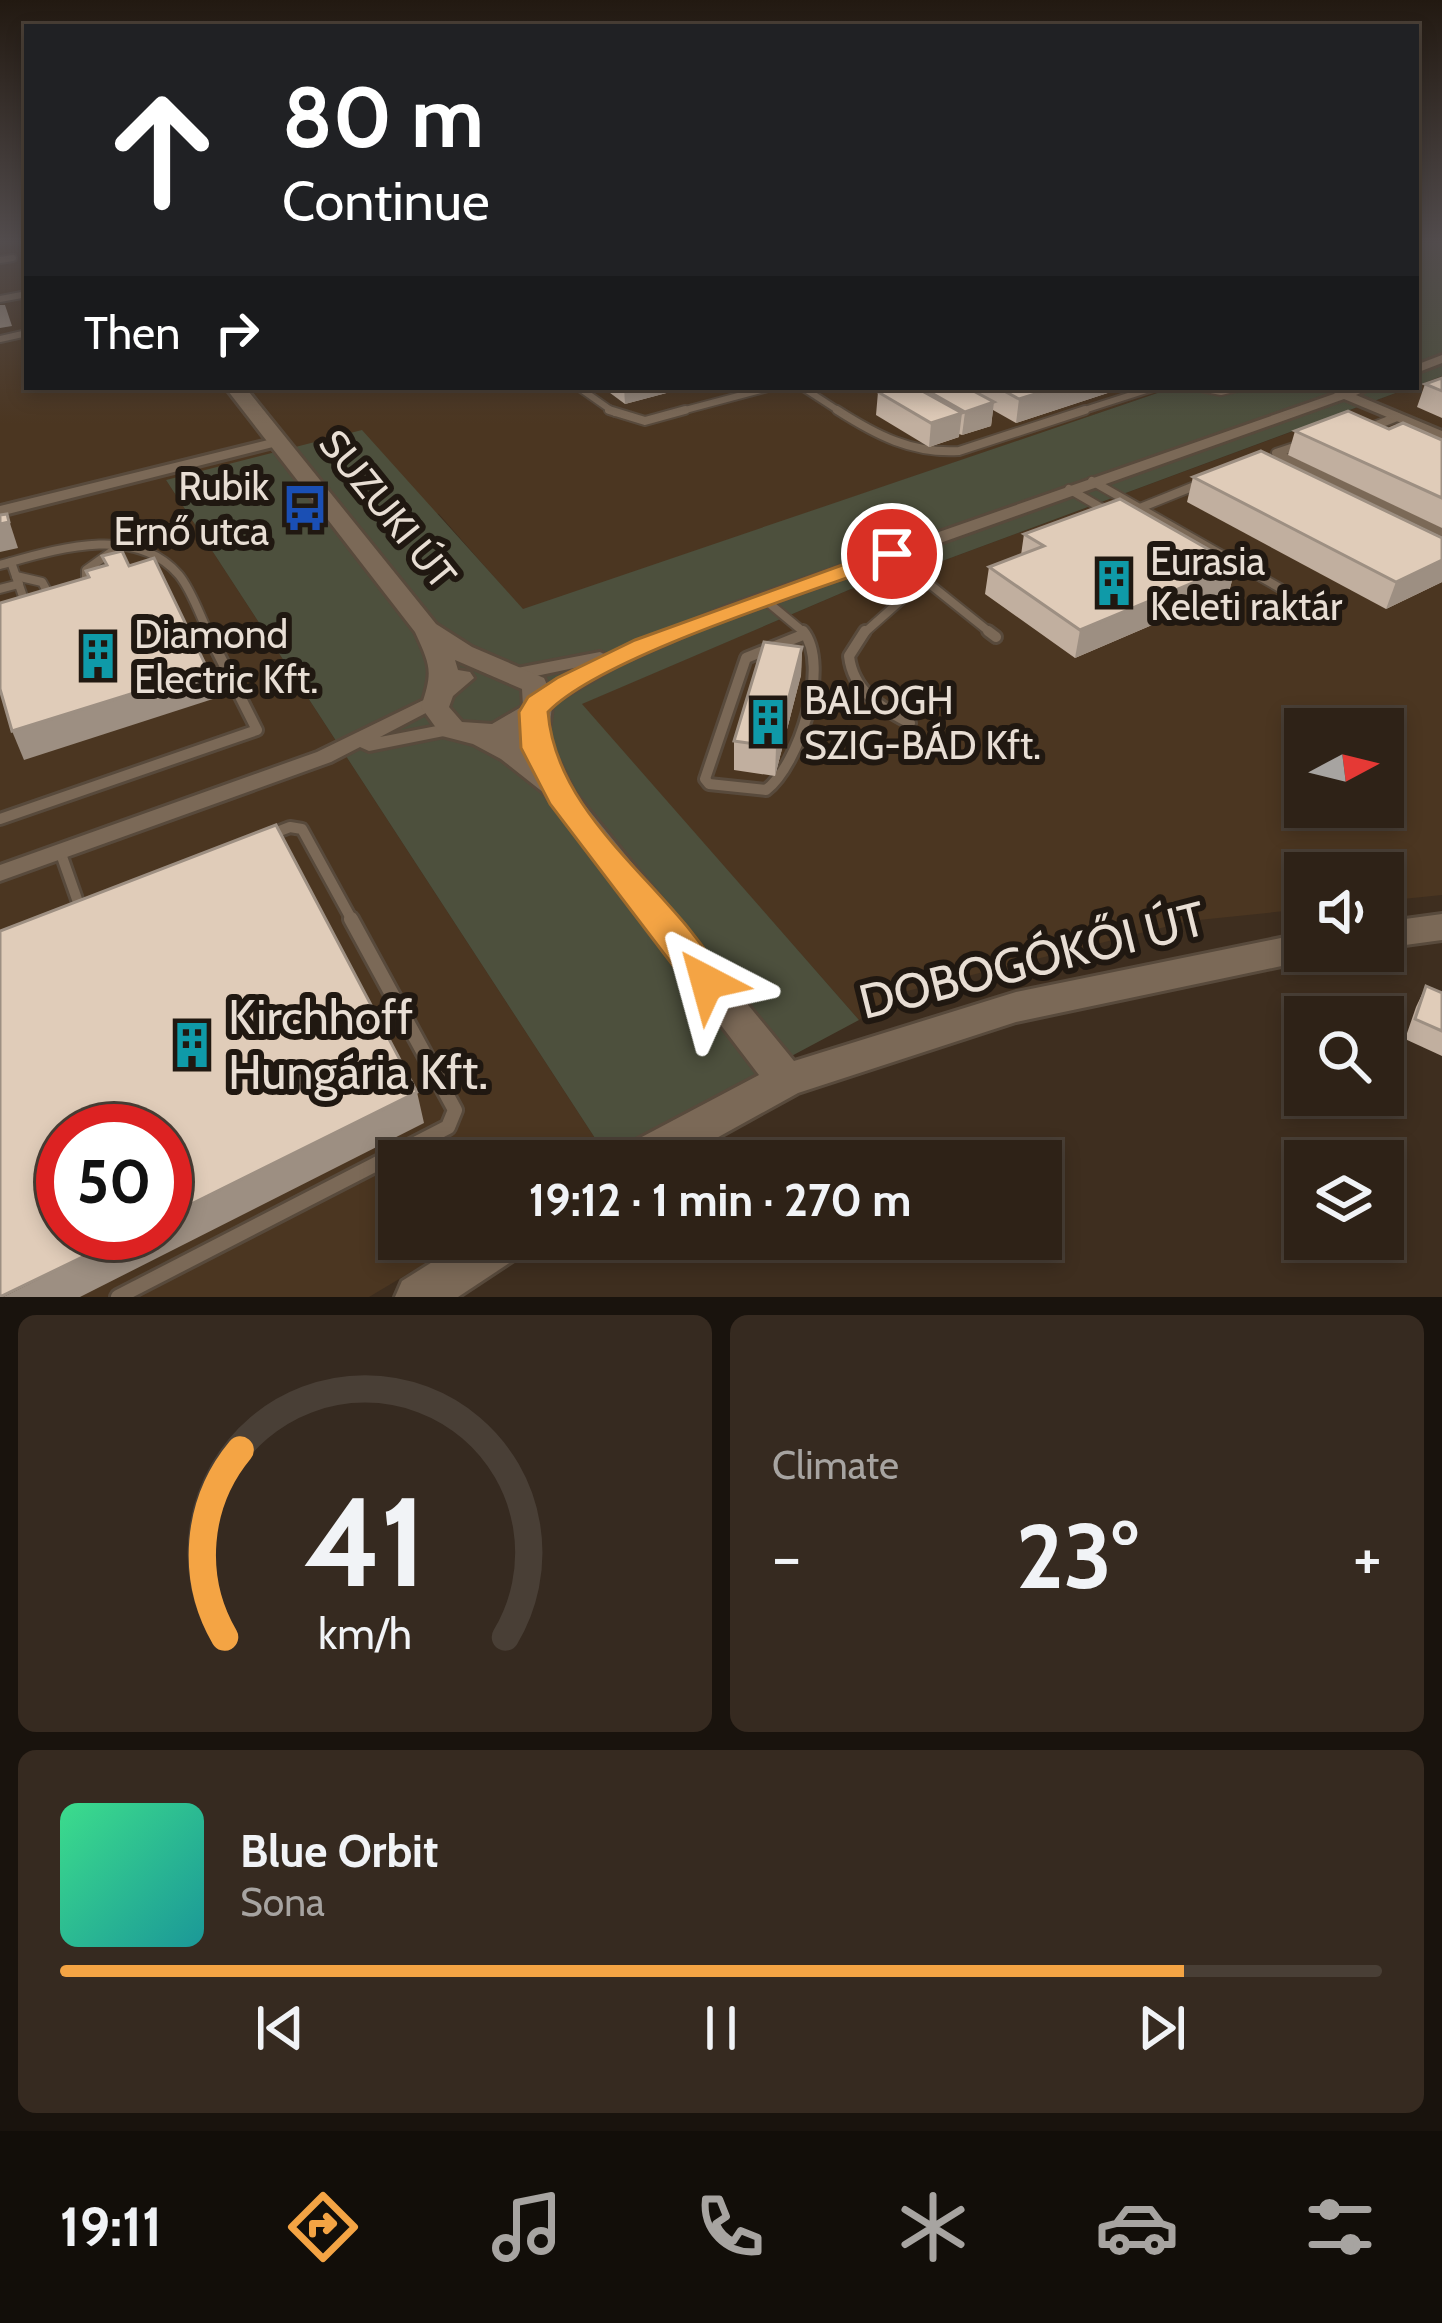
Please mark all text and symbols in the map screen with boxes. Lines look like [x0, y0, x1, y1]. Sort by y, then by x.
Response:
text: 80 m [282, 66, 484, 168]
icon: ahead [84, 72, 240, 228]
text: Continue [282, 168, 490, 234]
icon: right [204, 300, 270, 366]
text: Then [84, 306, 180, 360]
street label: SUZUKI ÚT [309, 420, 467, 598]
place label: Rubik Ernő utca [114, 462, 270, 555]
bus stop icon: Rubik Ernő utca [280, 483, 330, 533]
pin [841, 503, 943, 605]
icon: arrive [859, 521, 925, 587]
place label: Eurasia Keleti raktár [1150, 537, 1343, 630]
building icon: Eurasia Keleti raktár [1089, 558, 1139, 608]
place label: Diamond Electric Kft. [134, 610, 318, 703]
building icon: Diamond Electric Kft. [73, 631, 123, 681]
place label: BALOGH SZIG-BÁD Kft. [804, 676, 1041, 769]
building icon: BALOGH SZIG-BÁD Kft. [743, 697, 793, 747]
north arrow [1284, 708, 1404, 828]
map controls [1284, 708, 1404, 1260]
button: sound [1284, 852, 1404, 972]
street label: DOBOGÓKŐI ÚT [853, 889, 1211, 1031]
position arrow [644, 919, 770, 1045]
place label: Kirchhoff Hungária Kft. [228, 988, 488, 1101]
button: search [1284, 996, 1404, 1116]
building icon: Kirchhoff Hungária Kft. [167, 1020, 217, 1070]
speed limit sign: 50 [36, 1104, 192, 1260]
button: layers [1284, 1140, 1404, 1260]
text: 19:12 · 1 min · 270 m [529, 1173, 911, 1227]
text: Climate [772, 1441, 899, 1489]
text: 41 [304, 1466, 426, 1617]
text: 23° [1016, 1501, 1138, 1611]
text: − [772, 1516, 801, 1597]
text: + [1353, 1516, 1382, 1597]
text: km/h [318, 1607, 412, 1659]
text: Blue Orbit [240, 1824, 438, 1878]
text: Sona [240, 1878, 325, 1926]
icon: previous [247, 1995, 313, 2061]
icon: pause [688, 1995, 754, 2061]
icon: next [1129, 1995, 1195, 2061]
icon: directions [281, 2185, 365, 2269]
icon: music [485, 2185, 569, 2269]
icon: phone [688, 2185, 772, 2269]
icon: climate [891, 2185, 975, 2269]
icon: car [1095, 2185, 1179, 2269]
icon: filters [1298, 2185, 1382, 2269]
text: 19:11 [60, 2194, 162, 2260]

